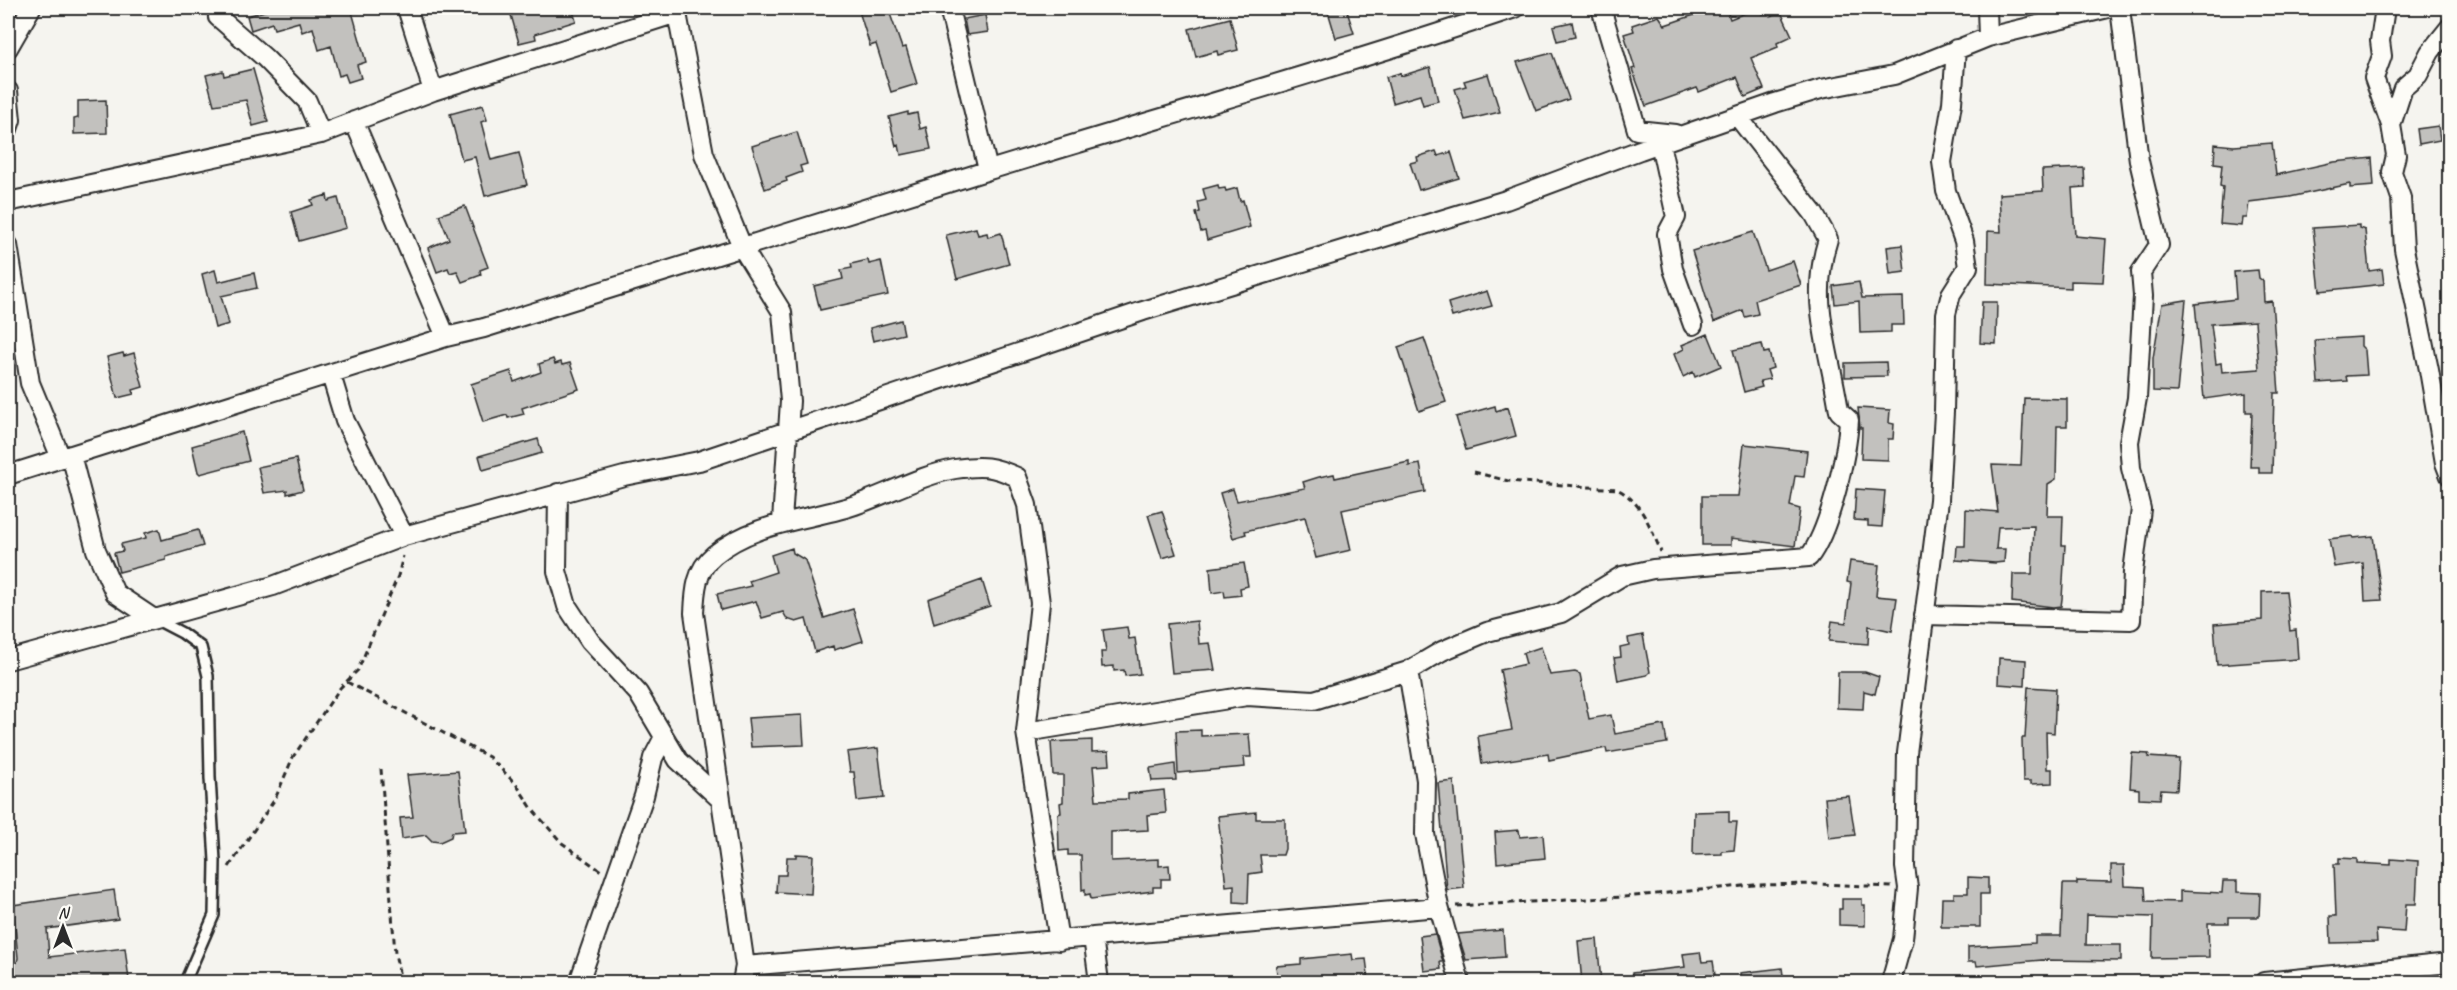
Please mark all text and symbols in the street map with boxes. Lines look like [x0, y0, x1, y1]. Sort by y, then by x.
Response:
north arrow [33, 897, 93, 957]
text: N [58, 903, 71, 923]

